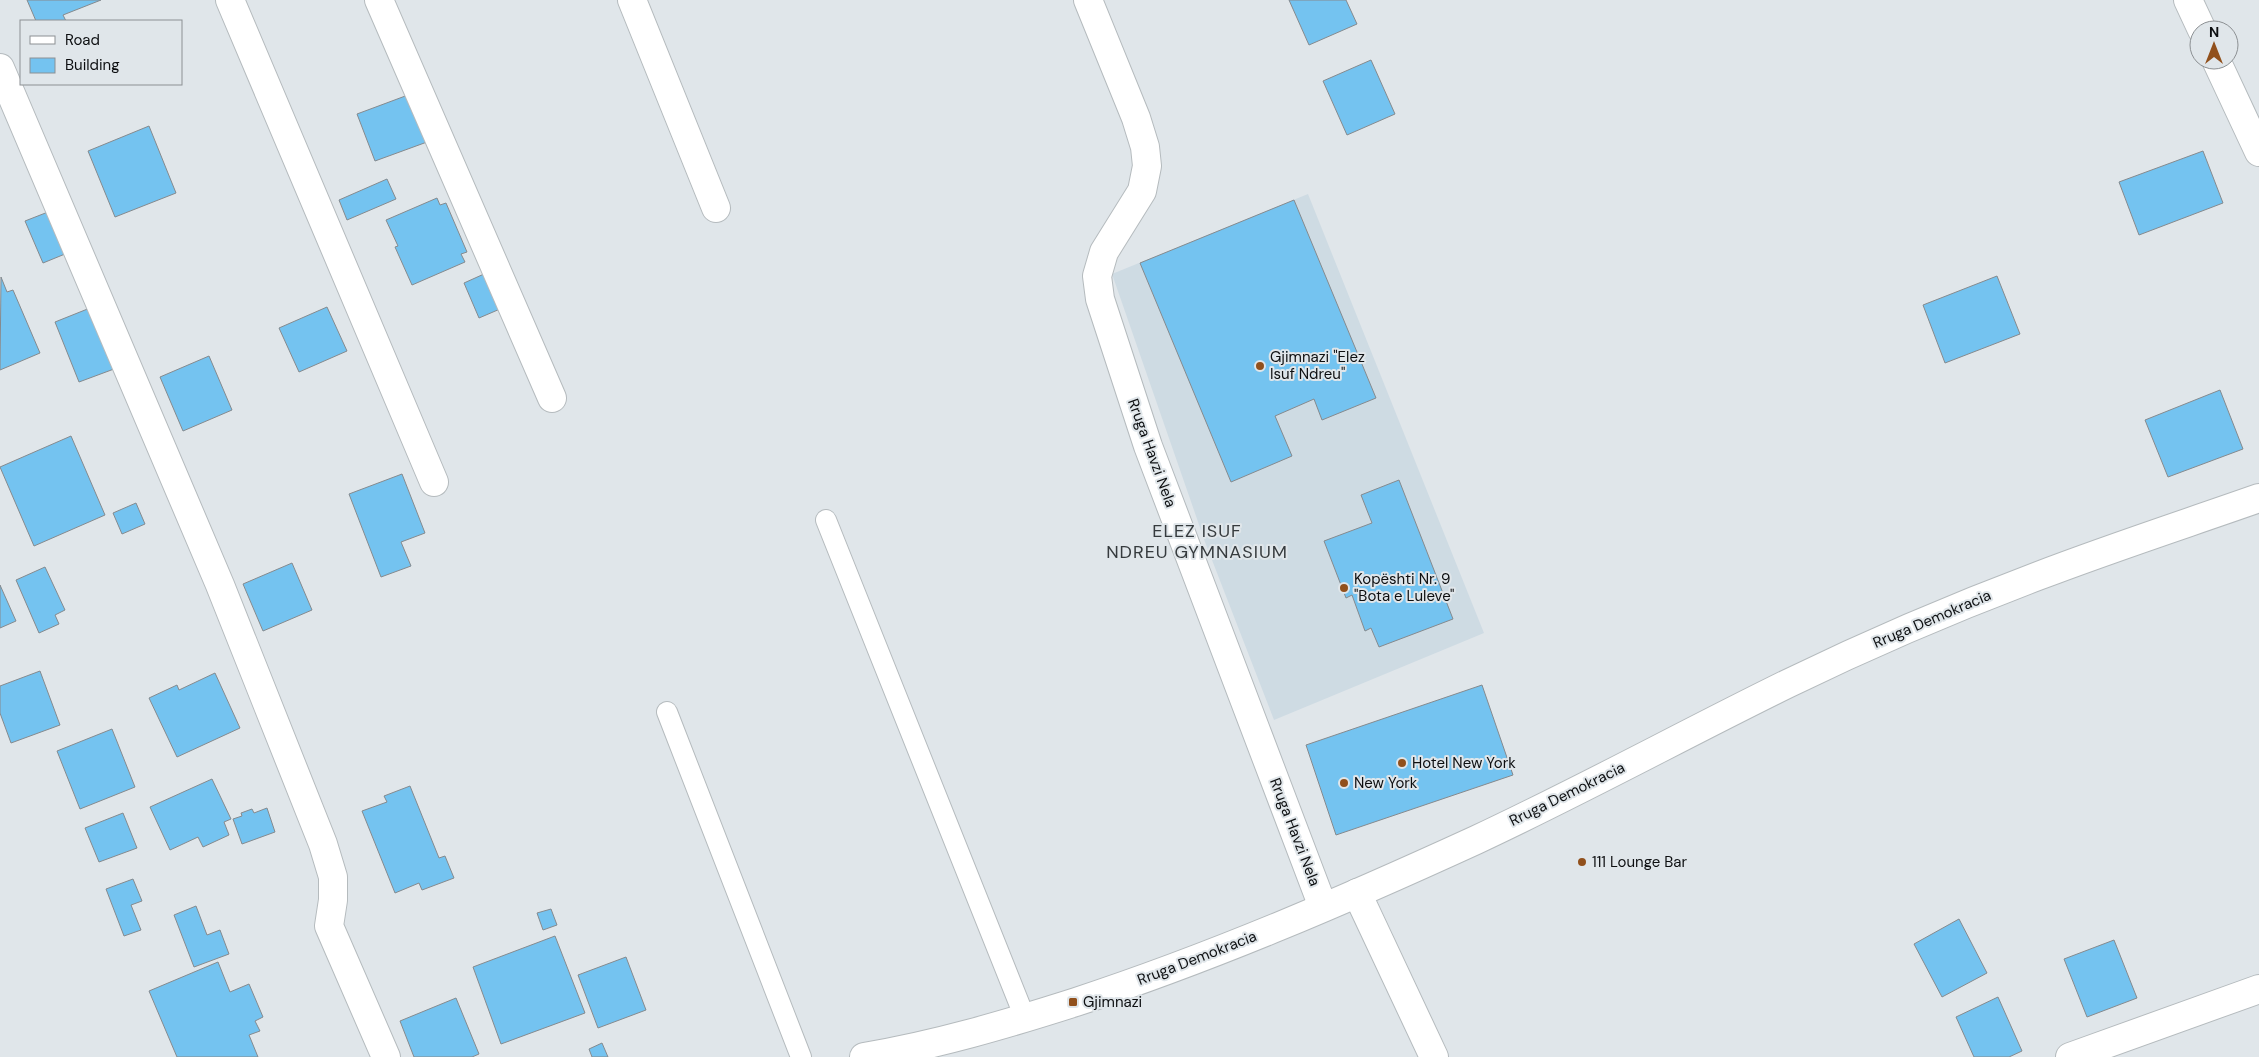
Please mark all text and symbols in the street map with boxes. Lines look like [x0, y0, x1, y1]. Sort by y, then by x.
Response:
legend [20, 20, 182, 85]
north arrow [2189, 20, 2239, 70]
text: N [2209, 23, 2219, 41]
text: Road [65, 30, 100, 50]
text: Building [65, 55, 120, 75]
place label: Gjimnazi "Elez Isuf Ndreu" [1270, 347, 1365, 384]
marker: Gjimnazi "Elez Isuf Ndreu" [1254, 360, 1266, 372]
street label: Rruga Havzi Nela [1123, 396, 1181, 510]
district label: ELEZ ISUF NDREU GYMNASIUM [1106, 519, 1288, 564]
place label: Kopështi Nr. 9 "Bota e Luleve" [1354, 569, 1454, 606]
marker: Kopështi Nr. 9 "Bota e Luleve" [1338, 582, 1350, 594]
street label: Rruga Demokracia [1870, 585, 1994, 653]
place label: Hotel New York [1412, 753, 1516, 773]
marker: Hotel New York [1396, 757, 1408, 769]
street label: Rruga Demokracia [1506, 757, 1628, 831]
place label: New York [1354, 773, 1418, 793]
street label: Rruga Havzi Nela [1265, 775, 1325, 889]
marker: New York [1338, 777, 1350, 789]
place label: 111 Lounge Bar [1592, 852, 1688, 872]
marker: 111 Lounge Bar [1576, 856, 1588, 868]
street label: Rruga Demokracia [1134, 926, 1260, 990]
place label: Gjimnazi [1083, 992, 1142, 1012]
marker: Gjimnazi [1067, 996, 1079, 1008]

